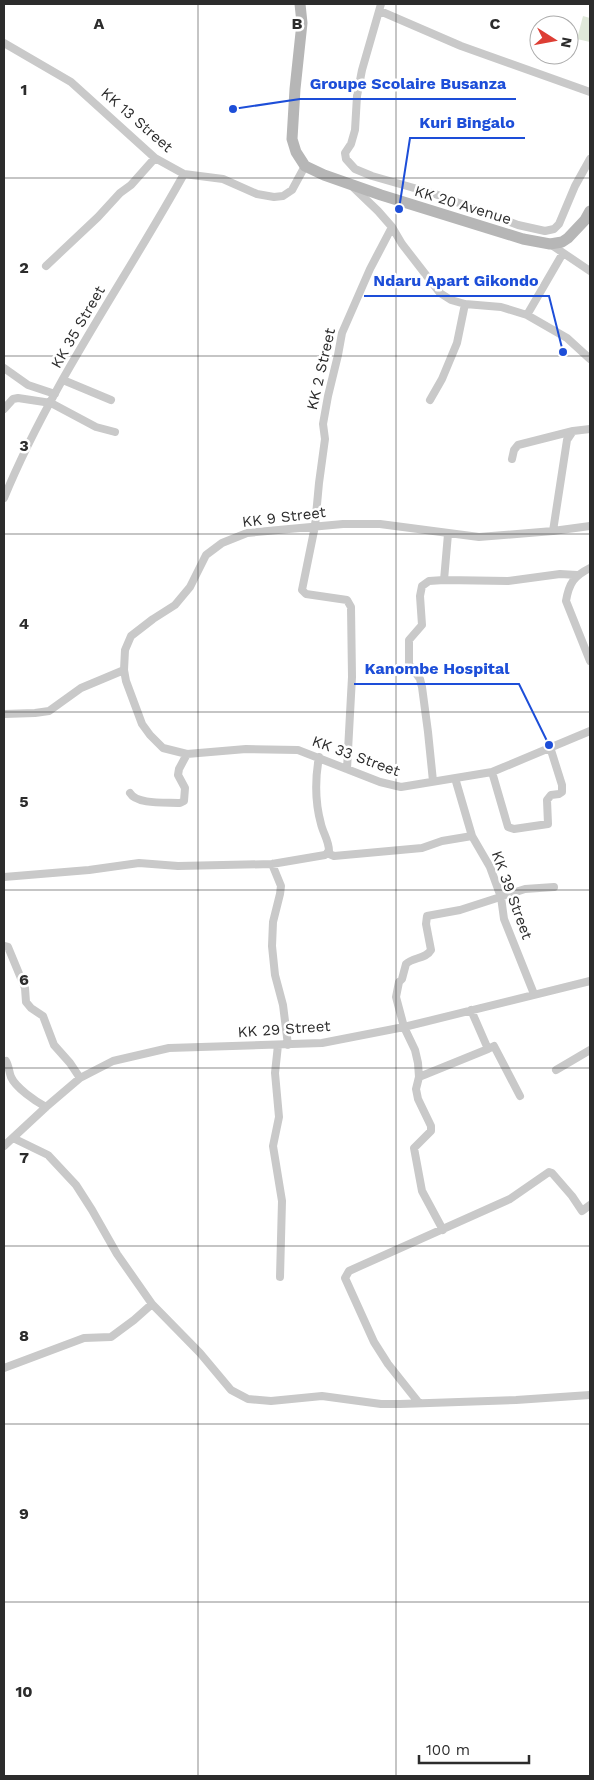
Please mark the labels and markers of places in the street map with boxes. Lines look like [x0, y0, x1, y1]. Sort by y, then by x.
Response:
callout: Groupe Scolaire Busanza [300, 68, 516, 99]
callout: Kuri Bingalo [410, 107, 525, 138]
callout: Ndaru Apart Gikondo [364, 265, 549, 296]
callout: Kanombe Hospital [354, 653, 519, 684]

